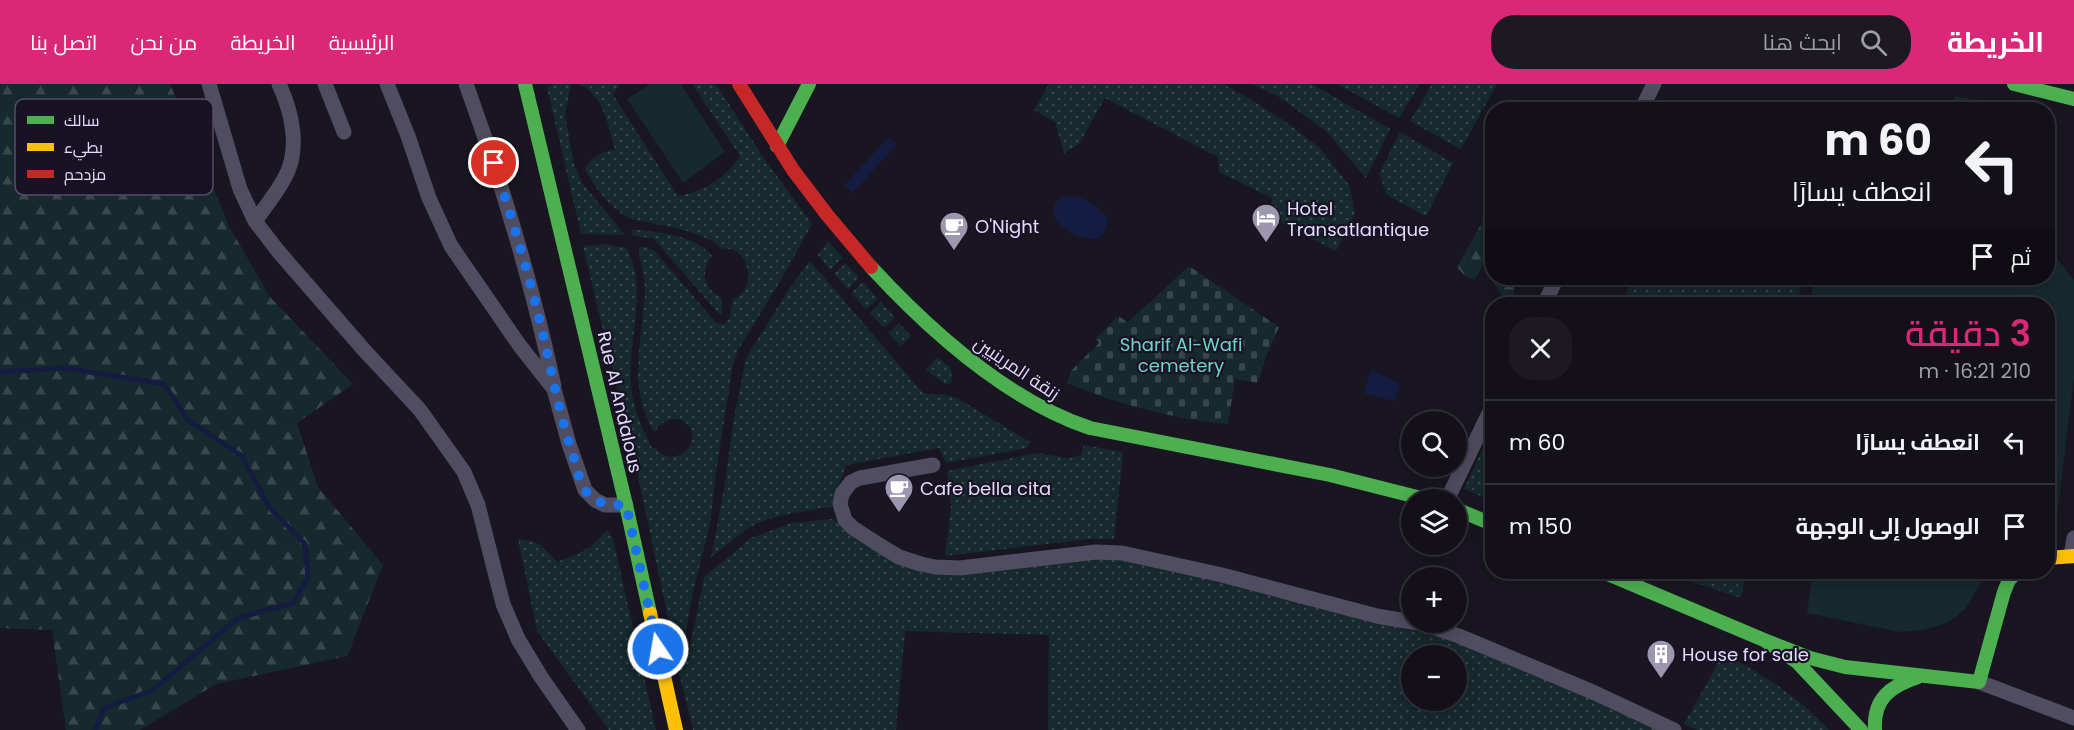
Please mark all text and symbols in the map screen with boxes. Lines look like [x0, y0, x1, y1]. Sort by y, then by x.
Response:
search box [1491, 15, 1911, 69]
text: الخريطة [1947, 23, 2044, 62]
icon: search [1857, 26, 1890, 59]
text: ابحث هنا [1763, 27, 1842, 58]
text: اتصل بنا [30, 28, 97, 57]
text: من نحن [130, 28, 197, 57]
text: الخريطة [230, 28, 296, 57]
text: الرئيسية [329, 28, 395, 57]
legend [15, 99, 213, 195]
text: سالك [64, 109, 99, 132]
text: 60 m [1824, 111, 1932, 170]
icon: left [1953, 126, 2031, 204]
text: بطيء [64, 136, 103, 161]
pin [468, 137, 519, 188]
icon: arrive [477, 146, 510, 179]
text: مزدحم [64, 163, 106, 186]
text: انعطف يسارًا [1792, 173, 1932, 210]
place label: Hotel Transatlantique [1287, 196, 1429, 242]
hotel icon: Hotel Transatlantique [1250, 202, 1282, 244]
cafe icon: O'Night [938, 210, 970, 252]
place label: O'Night [975, 214, 1039, 239]
icon: arrive [1966, 240, 1999, 273]
text: ثم [2011, 242, 2031, 273]
text: 3 دقيقة [1905, 308, 2031, 359]
button: close [1509, 317, 1572, 380]
street label: Rue Al Andalous [592, 329, 648, 475]
street label: زنقة المرينيين [969, 330, 1065, 406]
park label: Sharif Al-Wafi cemetery [1120, 332, 1242, 378]
text: 210 m · 16:21 [1918, 357, 2031, 385]
map controls [1401, 411, 1467, 711]
button: search [1401, 411, 1467, 477]
icon: left [1998, 426, 2031, 459]
text: 60 m [1509, 427, 1565, 458]
text: انعطف يسارًا [1855, 427, 1980, 458]
cafe icon: Cafe bella cita [883, 472, 915, 514]
place label: Cafe bella cita [920, 476, 1051, 501]
button: layers [1401, 489, 1467, 555]
icon: arrive [1998, 510, 2031, 543]
text: 150 m [1509, 511, 1572, 542]
text: الوصول إلى الوجهة [1795, 511, 1980, 542]
button: + [1401, 567, 1467, 633]
position arrow [626, 617, 690, 681]
building icon: House for sale [1645, 638, 1677, 680]
place label: House for sale [1682, 642, 1809, 667]
button: − [1401, 645, 1467, 711]

